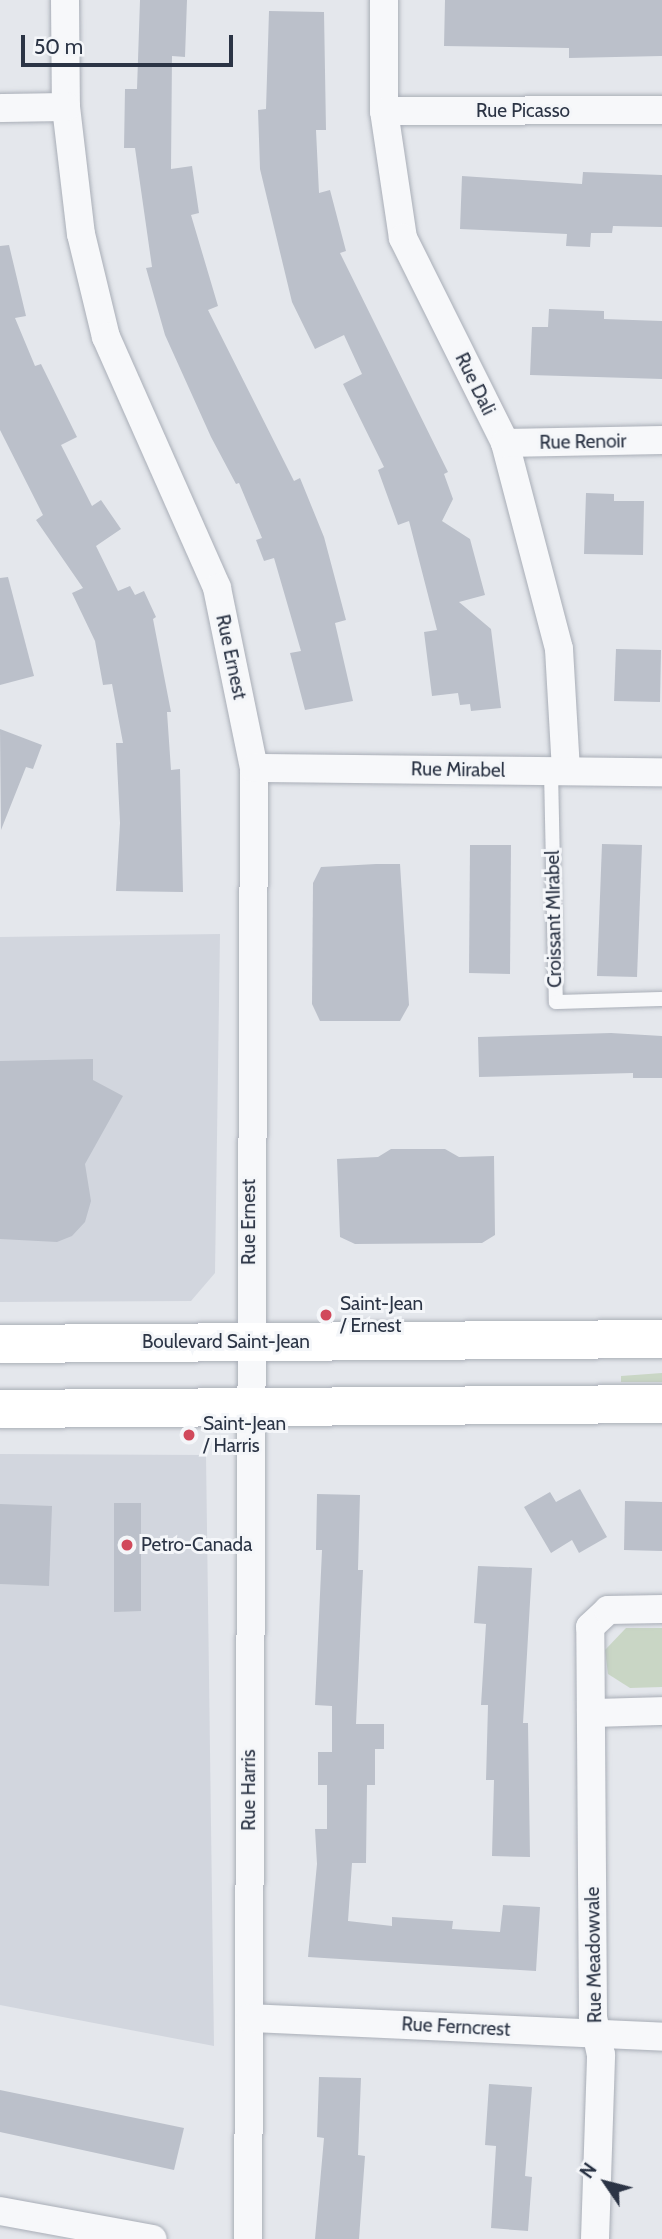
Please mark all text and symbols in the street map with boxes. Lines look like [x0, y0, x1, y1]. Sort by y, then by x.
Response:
scale bar [24, 21, 236, 65]
text: 50 m [34, 34, 83, 59]
street label: Rue Picasso [476, 100, 570, 122]
street label: Rue Dali [450, 349, 500, 419]
street label: Rue Renoir [539, 430, 627, 454]
street label: Rue Ernest [211, 612, 251, 702]
street label: Rue Mirabel [411, 758, 505, 782]
street label: Croissant MIrabel [541, 850, 567, 988]
street label: Rue Ernest [238, 1179, 260, 1265]
place label: Saint-Jean / Ernest [340, 1293, 423, 1337]
marker: Saint-Jean / Ernest [318, 1307, 334, 1323]
street label: Boulevard Saint-Jean [142, 1331, 310, 1353]
place label: Saint-Jean / Harris [203, 1413, 286, 1457]
marker: Saint-Jean / Harris [181, 1427, 197, 1443]
place label: Petro-Canada [141, 1534, 252, 1556]
marker: Petro-Canada [119, 1537, 135, 1553]
street label: Rue Harris [238, 1749, 260, 1831]
street label: Rue Meadowvale [581, 1887, 607, 2023]
street label: Rue Ferncrest [401, 2013, 511, 2041]
north arrow [571, 2148, 641, 2218]
text: N [575, 2159, 602, 2183]

